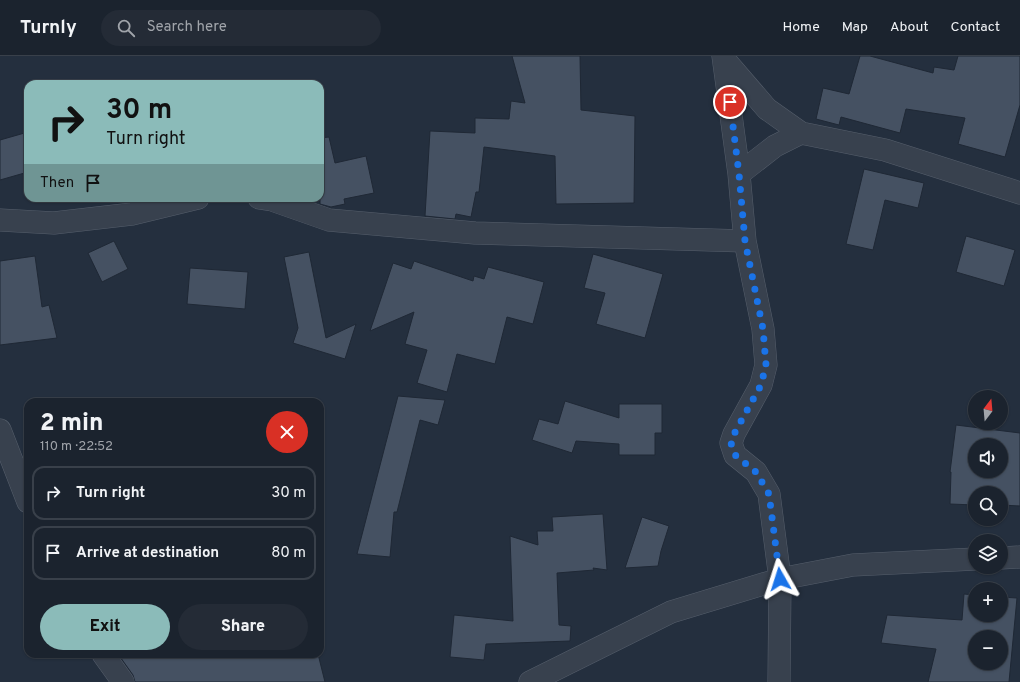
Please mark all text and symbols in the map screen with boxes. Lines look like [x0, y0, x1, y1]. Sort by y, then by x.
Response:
search box [101, 10, 381, 46]
text: Turnly [20, 16, 77, 40]
icon: search [115, 17, 137, 39]
text: Search here [147, 18, 227, 37]
text: Home [783, 19, 820, 36]
text: Map [842, 19, 868, 36]
text: About [890, 19, 929, 36]
text: Contact [951, 19, 1000, 36]
pin [713, 85, 747, 119]
icon: arrive [719, 91, 741, 113]
text: 30 m [106, 93, 172, 129]
icon: right [40, 96, 92, 148]
text: Turn right [106, 128, 186, 151]
icon: arrive [82, 172, 104, 194]
text: Then [40, 174, 74, 193]
north arrow [968, 390, 1008, 430]
map controls [968, 390, 1008, 670]
text: 2 min [40, 409, 104, 439]
button: close [266, 411, 308, 453]
button: sound [968, 438, 1008, 478]
text: 110 m · 22:52 [40, 439, 113, 455]
icon: right [42, 482, 64, 504]
text: Turn right [76, 484, 145, 503]
text: 30 m [271, 484, 306, 503]
button: search [968, 486, 1008, 526]
button: layers [968, 534, 1008, 574]
icon: arrive [42, 542, 64, 564]
text: Arrive at destination [76, 544, 219, 563]
text: 80 m [271, 544, 306, 563]
position arrow [759, 558, 801, 600]
button: + [968, 582, 1008, 622]
button: Exit [40, 604, 170, 650]
button: Share [178, 604, 308, 650]
button: − [968, 630, 1008, 670]

